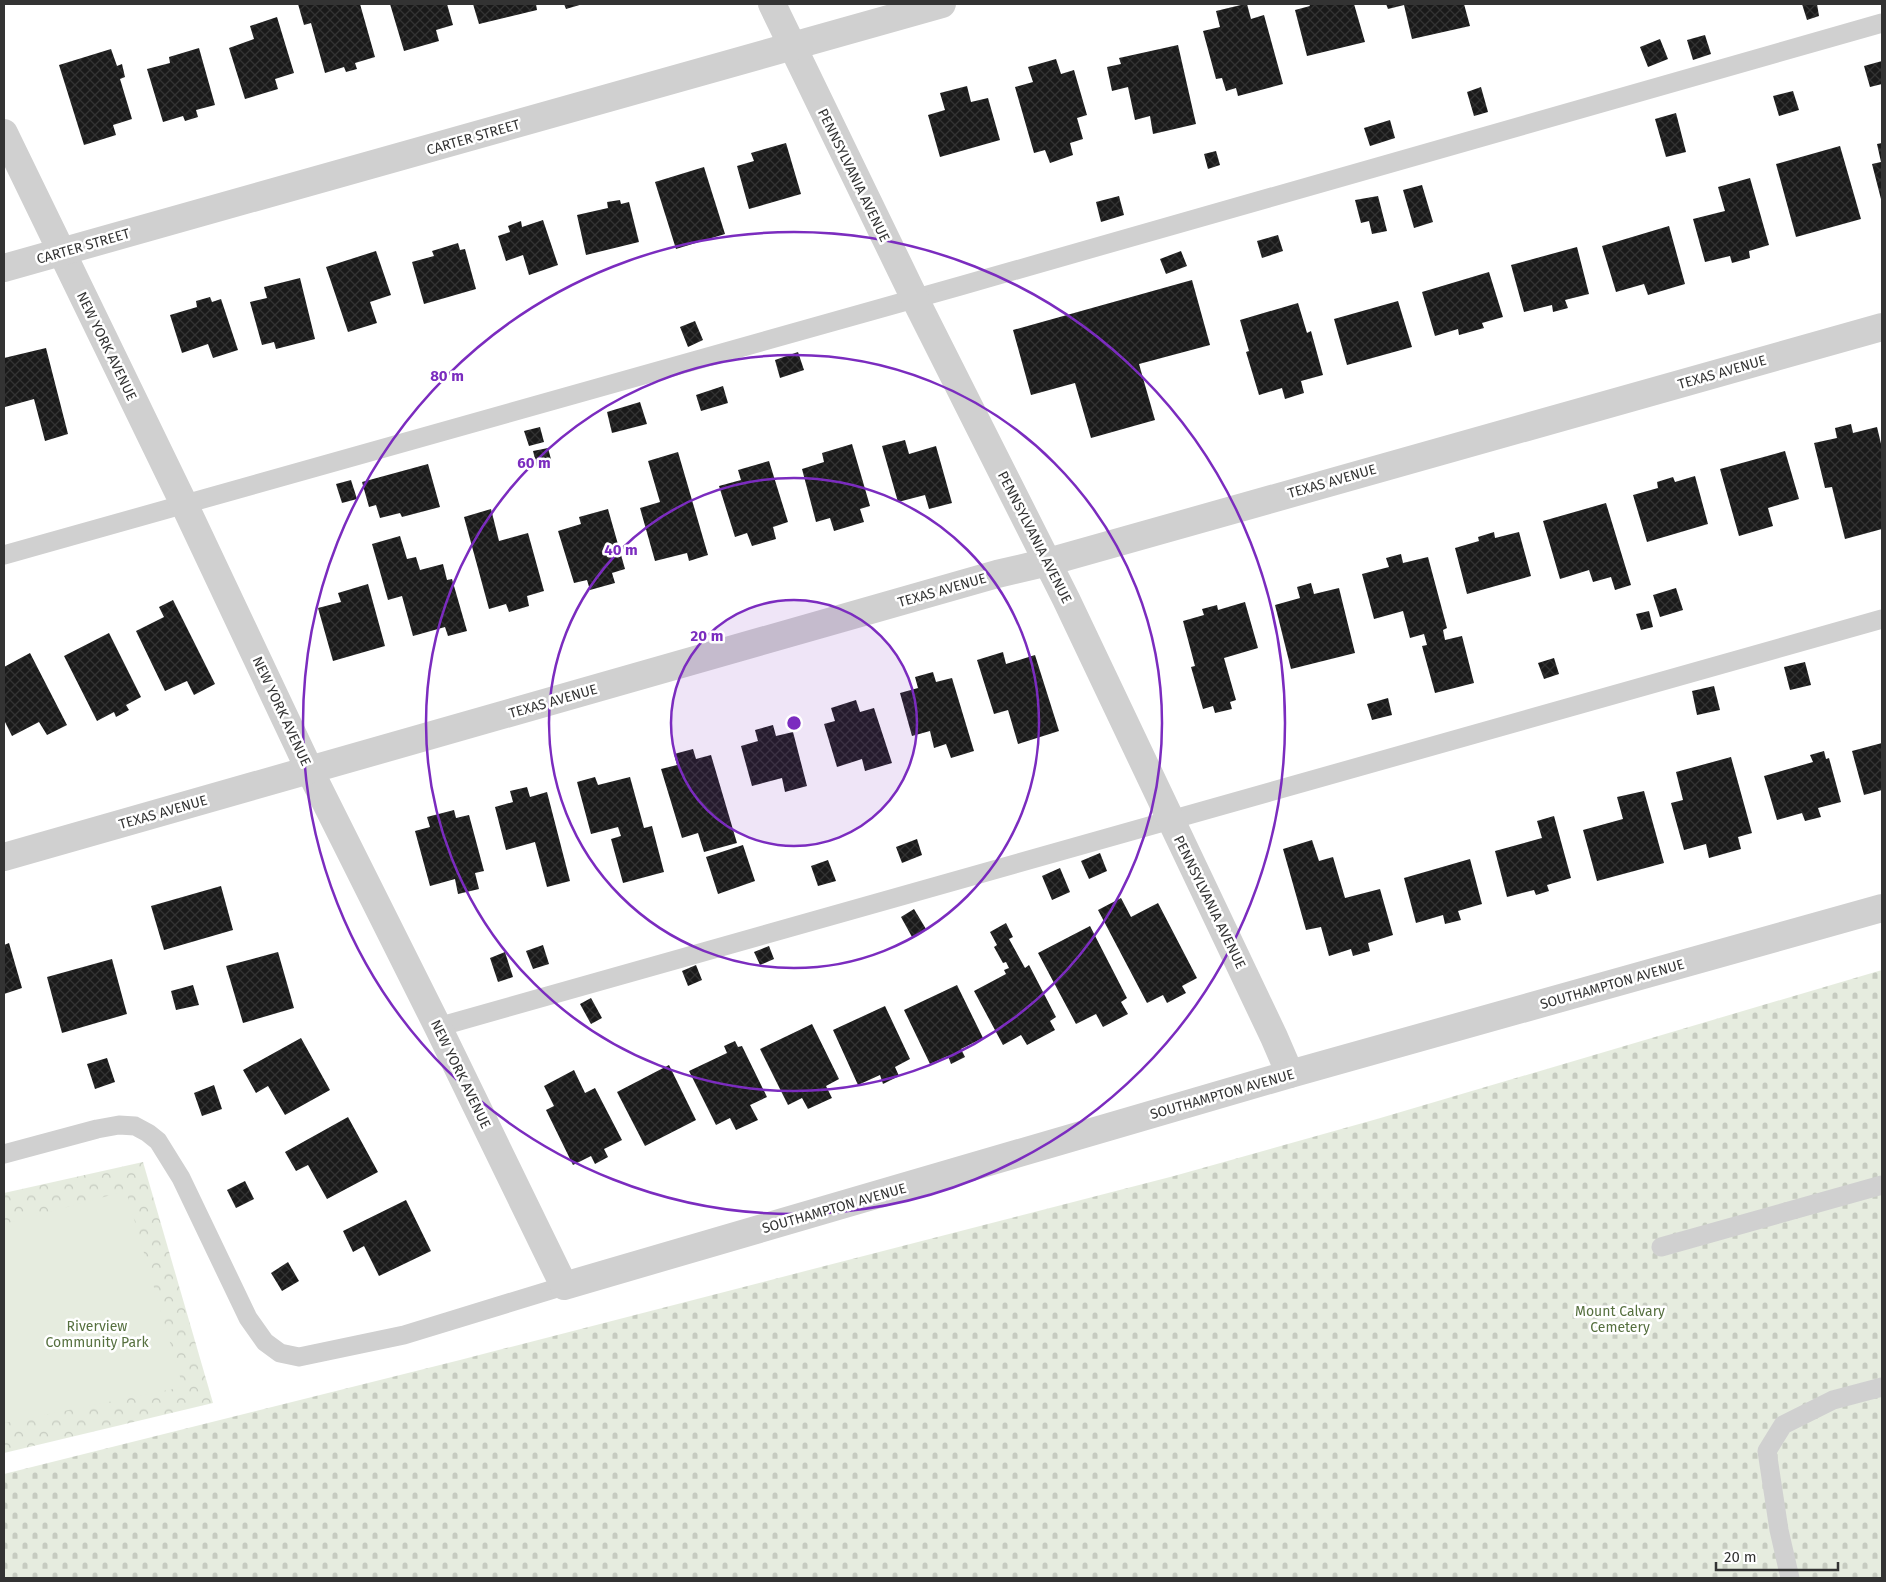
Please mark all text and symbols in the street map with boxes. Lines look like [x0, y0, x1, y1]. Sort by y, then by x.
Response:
street label: PENNSYLVANIA AVENUE [814, 106, 893, 245]
street label: CARTER STREET [425, 116, 522, 159]
street label: CARTER STREET [35, 225, 132, 268]
street label: NEW YORK AVENUE [73, 289, 140, 403]
street label: TEXAS AVENUE [1676, 352, 1768, 393]
text: 80 m [430, 367, 464, 385]
text: 60 m [517, 454, 551, 472]
street label: TEXAS AVENUE [1286, 461, 1378, 502]
street label: PENNSYLVANIA AVENUE [994, 468, 1075, 606]
text: 40 m [604, 541, 638, 559]
street label: TEXAS AVENUE [896, 570, 988, 611]
text: 20 m [691, 627, 723, 645]
street label: NEW YORK AVENUE [249, 654, 314, 769]
street label: TEXAS AVENUE [507, 681, 599, 722]
centre of rings [785, 714, 803, 732]
street label: TEXAS AVENUE [117, 792, 209, 833]
street label: PENNSYLVANIA AVENUE [1170, 833, 1249, 972]
street label: SOUTHAMPTON AVENUE [1538, 956, 1686, 1013]
street label: NEW YORK AVENUE [427, 1017, 494, 1131]
street label: SOUTHAMPTON AVENUE [1148, 1066, 1296, 1123]
street label: SOUTHAMPTON AVENUE [760, 1180, 908, 1237]
park label: Mount Calvary Cemetery [1575, 1303, 1665, 1336]
park label: Riverview Community Park [45, 1318, 149, 1351]
scale bar [1716, 1540, 1838, 1572]
text: 20 m [1724, 1548, 1757, 1566]

